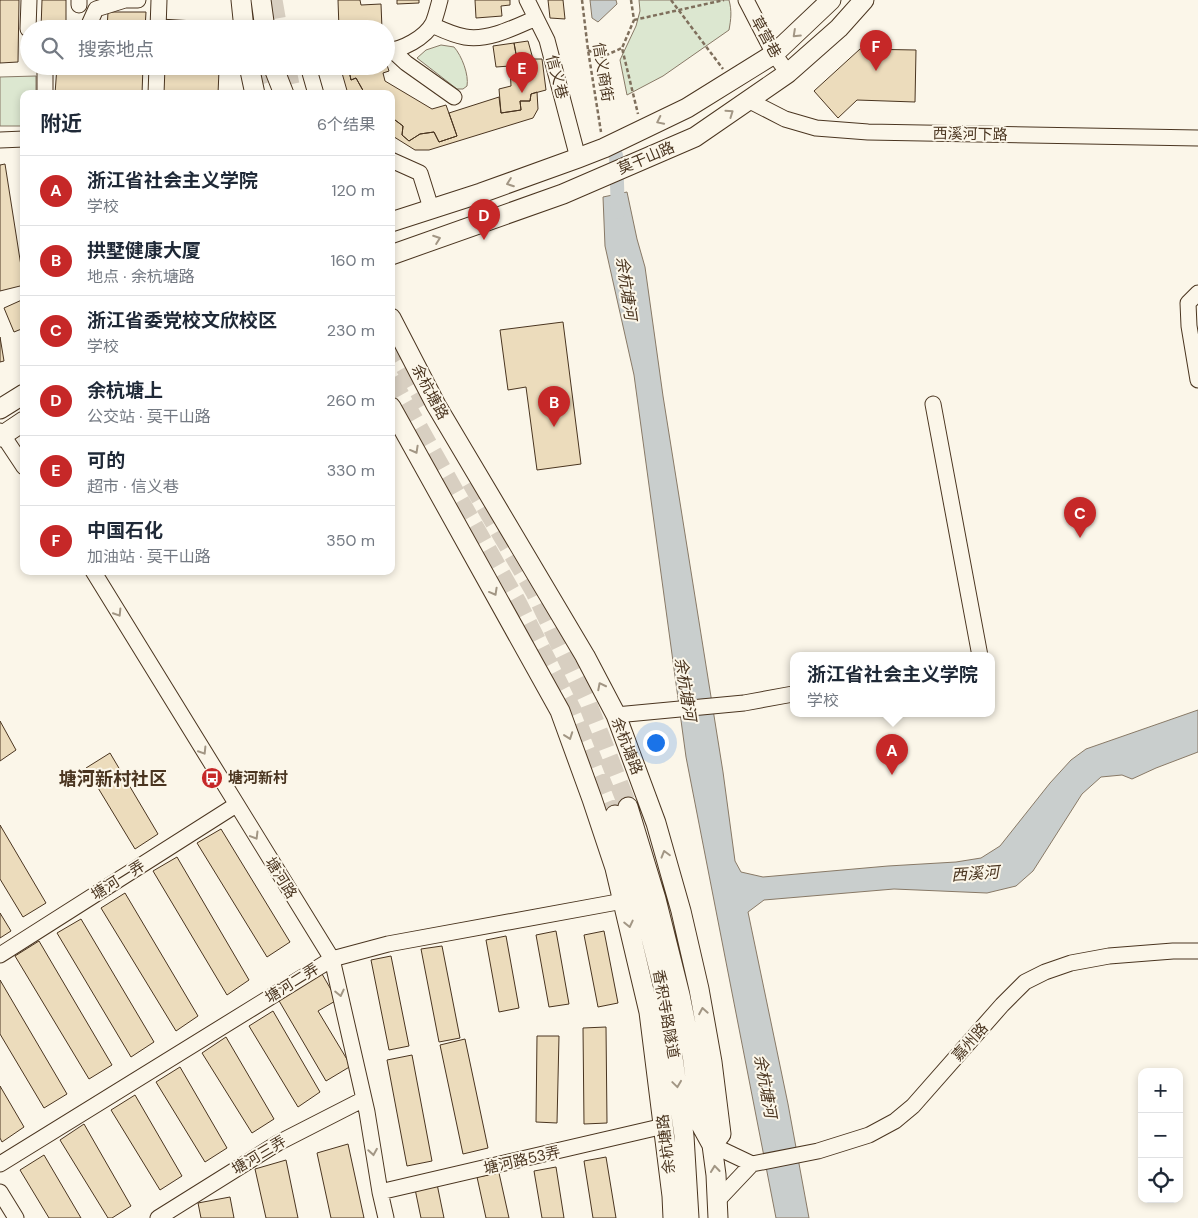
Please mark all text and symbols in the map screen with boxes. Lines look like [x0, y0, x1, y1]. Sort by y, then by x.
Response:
street label: 草营巷 [746, 12, 786, 62]
search box [20, 20, 395, 75]
one-way arrow [793, 28, 802, 37]
pin: F [860, 30, 892, 71]
icon: search [38, 34, 66, 62]
text: 搜索地点 [78, 37, 154, 62]
street label: 信义商街 [588, 41, 618, 103]
pin: E [506, 52, 538, 93]
street label: 信义巷 [542, 53, 572, 101]
text: 附近 [40, 110, 82, 138]
one-way arrow [724, 110, 734, 119]
text: 6个结果 [317, 114, 375, 135]
one-way arrow [656, 115, 665, 125]
street label: 西溪河下路 [932, 123, 1008, 145]
street label: 莫干山路 [614, 137, 678, 179]
text: 浙江省社会主义学院 [87, 168, 258, 193]
one-way arrow [506, 177, 514, 187]
text: A [50, 180, 62, 201]
text: 120 m [331, 180, 375, 201]
text: 学校 [87, 196, 119, 217]
pin: D [468, 199, 500, 240]
one-way arrow [432, 235, 441, 245]
text: 拱墅健康大厦 [87, 238, 201, 263]
text: B [51, 250, 61, 271]
text: 160 m [331, 250, 375, 271]
water label: 余杭塘河 [612, 255, 642, 324]
text: 地点 · 余杭塘路 [87, 266, 195, 287]
text: 浙江省委党校文欣校区 [87, 308, 277, 333]
text: C [50, 320, 62, 341]
text: 230 m [327, 320, 375, 341]
text: 学校 [87, 336, 119, 357]
street label: 余杭塘路 [407, 361, 453, 423]
text: 余杭塘上 [87, 378, 163, 403]
pin: B [538, 386, 570, 427]
text: D [50, 390, 62, 411]
text: 260 m [326, 390, 375, 411]
text: 公交站 · 莫干山路 [87, 406, 211, 427]
one-way arrow [409, 445, 419, 454]
text: 可的 [87, 448, 125, 473]
text: E [51, 460, 61, 481]
text: 330 m [327, 460, 375, 481]
text: 超市 · 信义巷 [87, 476, 179, 497]
pin: C [1064, 497, 1096, 538]
text: 中国石化 [87, 518, 163, 543]
text: F [52, 530, 60, 551]
text: 350 m [326, 530, 375, 551]
text: 加油站 · 莫干山路 [87, 546, 211, 567]
one-way arrow [488, 587, 498, 596]
one-way arrow [112, 607, 122, 616]
popup [790, 652, 995, 717]
water label: 余杭塘河 [670, 656, 701, 725]
text: 浙江省社会主义学院 [807, 662, 978, 687]
one-way arrow [597, 682, 607, 691]
text: 学校 [807, 690, 839, 711]
street label: 余杭塘路 [607, 714, 647, 778]
your location [643, 730, 669, 756]
one-way arrow [563, 731, 573, 740]
pin: A [876, 734, 908, 775]
one-way arrow [197, 746, 207, 755]
bus stop icon: 塘河新村 [200, 766, 224, 790]
district label: 塘河新村社区 [59, 767, 167, 791]
place label: 塘河新村 [228, 768, 288, 788]
one-way arrow [249, 831, 259, 840]
one-way arrow [660, 850, 670, 858]
street label: 塘河路 [261, 854, 301, 902]
street label: 塘河一弄 [87, 856, 149, 904]
water label: 西溪河 [950, 861, 1003, 886]
one-way arrow [623, 919, 634, 928]
street label: 塘河二弄 [261, 959, 323, 1007]
street label: 香积寺路隧道 [648, 968, 684, 1060]
one-way arrow [334, 989, 345, 998]
one-way arrow [699, 1007, 709, 1016]
street label: 嘉州路 [948, 1019, 992, 1065]
water label: 余杭塘河 [750, 1053, 782, 1122]
map controls [1138, 1068, 1183, 1203]
button: + [1138, 1068, 1183, 1113]
one-way arrow [671, 1080, 682, 1088]
street label: 余杭塘路 [652, 1113, 680, 1175]
button: − [1138, 1113, 1183, 1158]
street label: 塘河三弄 [228, 1131, 290, 1179]
street label: 塘河路53弄 [482, 1141, 562, 1179]
one-way arrow [368, 1148, 378, 1157]
button: locate [1138, 1158, 1183, 1203]
one-way arrow [710, 1165, 721, 1173]

